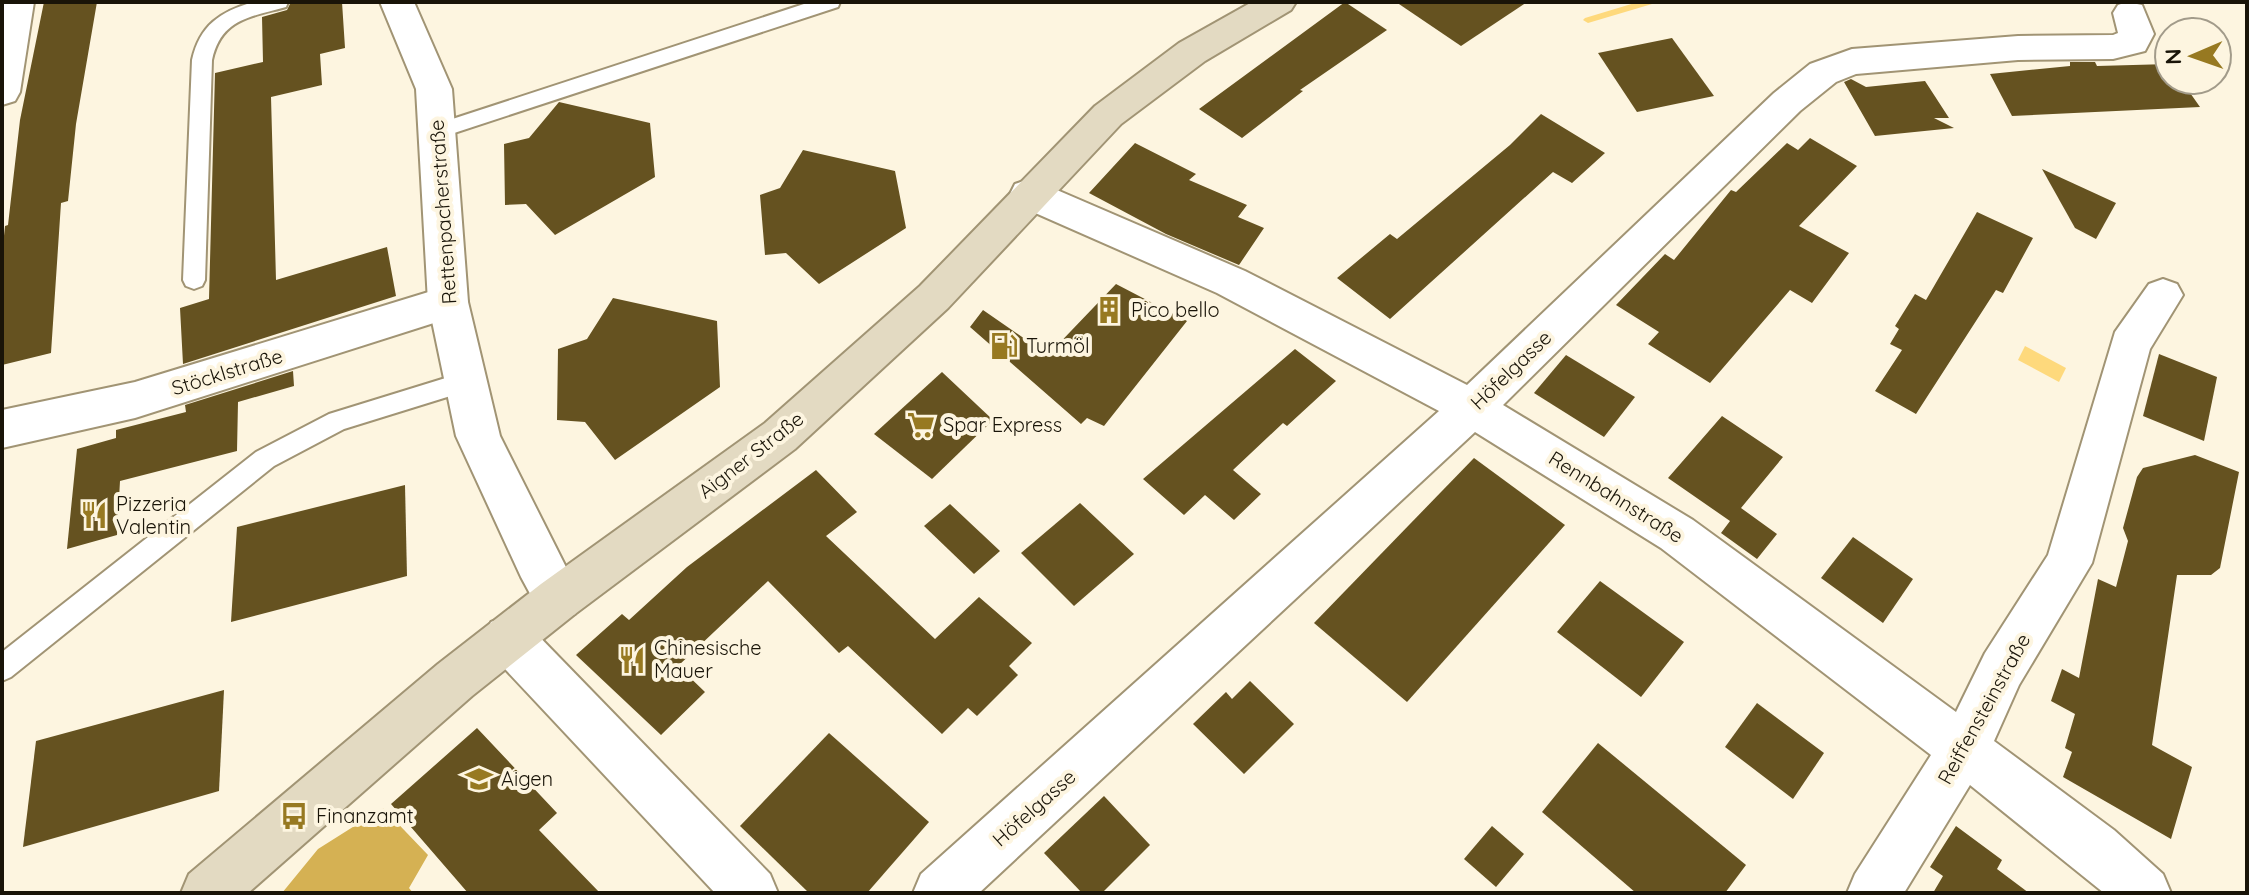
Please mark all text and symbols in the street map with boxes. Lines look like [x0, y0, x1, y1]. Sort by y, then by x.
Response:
north arrow [2153, 16, 2233, 96]
text: N [2159, 48, 2187, 65]
street label: Rettenpacherstraße [424, 119, 461, 305]
building icon: Pico bello [1094, 295, 1124, 325]
place label: Pico bello [1131, 297, 1220, 322]
street label: Höfelgasse [1465, 325, 1556, 414]
fuel station icon: Turmöl [989, 331, 1019, 361]
place label: Turmöl [1026, 333, 1090, 358]
street label: Stöcklstraße [168, 343, 285, 400]
street label: Aigner Straße [693, 406, 808, 503]
supermarket icon: Spar Express [906, 410, 936, 440]
place label: Spar Express [943, 412, 1062, 437]
street label: Rennbahnstraße [1544, 445, 1688, 548]
place label: Pizzeria Valentin [116, 491, 191, 539]
restaurant icon: Pizzeria Valentin [79, 500, 109, 530]
street label: Reiffensteinstraße [1932, 629, 2035, 789]
place label: Chinesische Mauer [654, 635, 762, 683]
restaurant icon: Chinesische Mauer [617, 645, 647, 675]
school or university icon: Aigen [464, 764, 494, 794]
street label: Höfelgasse [987, 764, 1080, 851]
place label: Aigen [501, 766, 553, 791]
bus stop icon: Finanzamt [279, 801, 309, 831]
place label: Finanzamt [316, 803, 414, 828]

